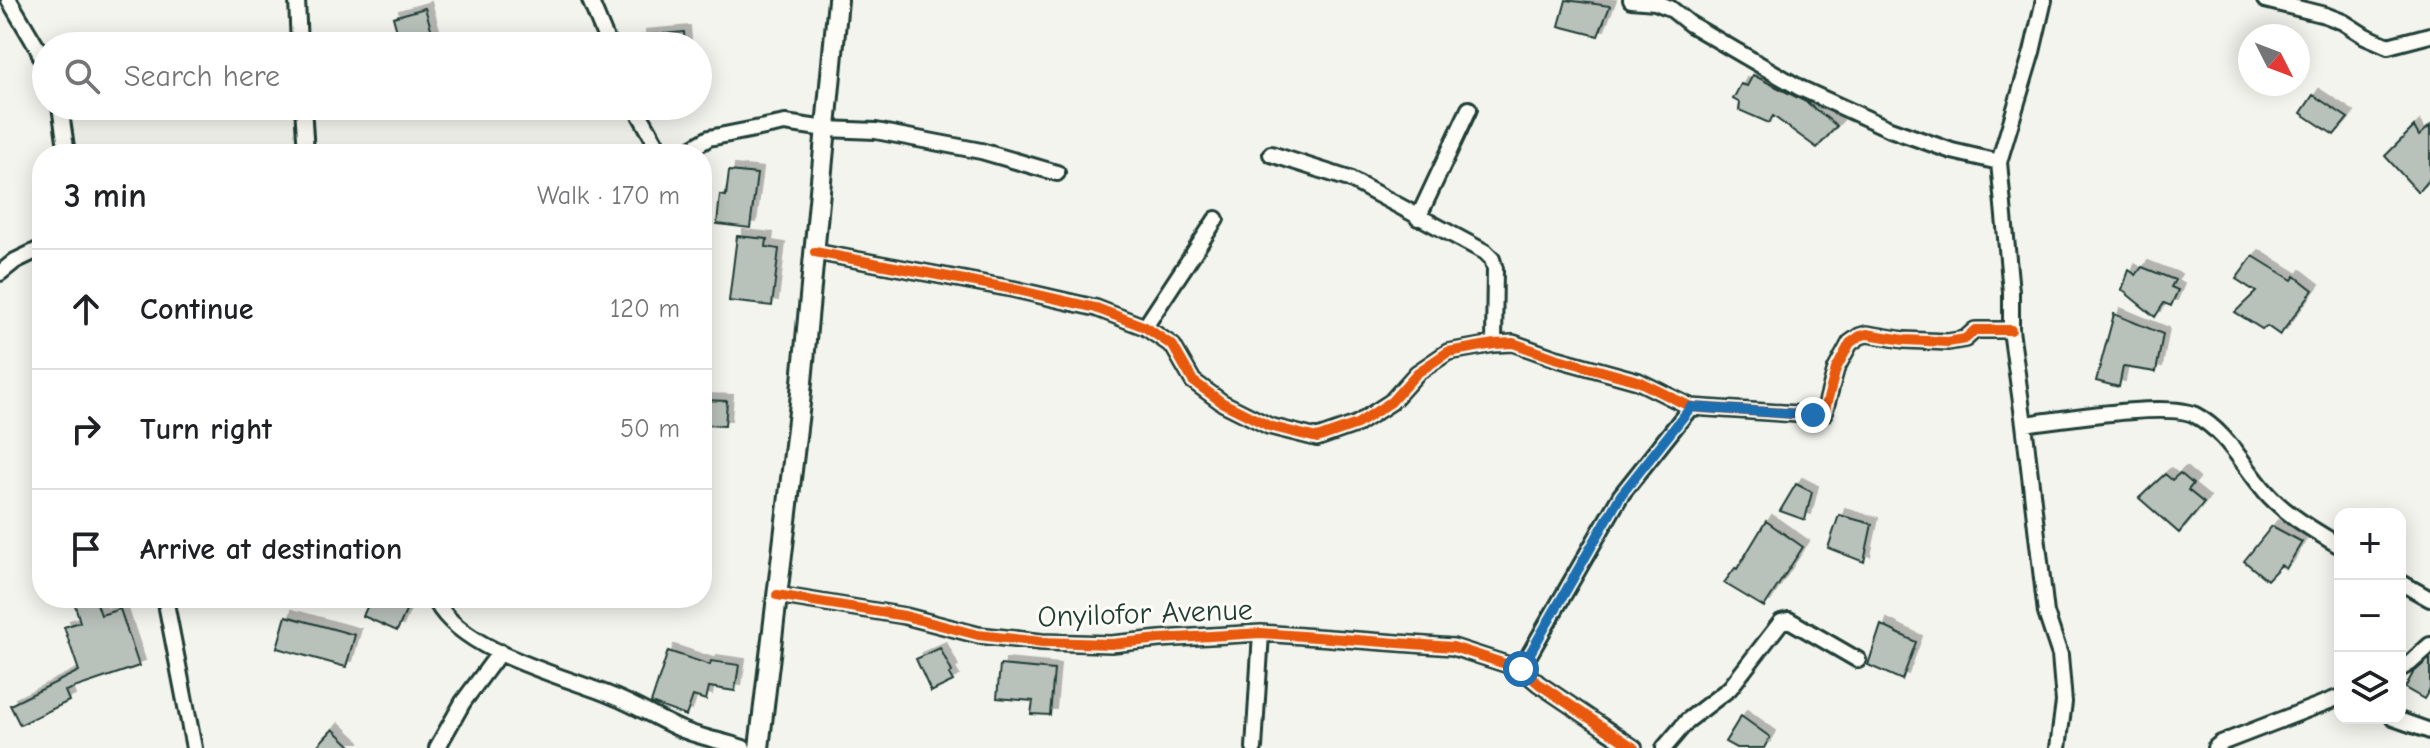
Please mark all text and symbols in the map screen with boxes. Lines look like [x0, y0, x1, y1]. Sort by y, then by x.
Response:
north arrow [2238, 24, 2310, 96]
search box [32, 32, 712, 120]
icon: search [60, 54, 104, 98]
text: Search here [124, 59, 280, 94]
text: 3 min [64, 176, 147, 216]
text: Walk · 170 m [537, 181, 680, 211]
icon: ahead [64, 287, 108, 331]
text: Continue [140, 292, 254, 327]
text: 120 m [610, 294, 680, 324]
route end [1795, 397, 1831, 433]
icon: right [64, 407, 108, 451]
text: Turn right [140, 412, 272, 447]
text: 50 m [620, 414, 680, 444]
map controls [2334, 508, 2406, 724]
button: + [2334, 508, 2406, 580]
icon: arrive [64, 527, 108, 571]
text: Arrive at destination [140, 532, 402, 567]
button: − [2334, 580, 2406, 652]
street label: Onyilofor Avenue [1037, 592, 1253, 635]
route start [1503, 651, 1539, 687]
button: layers [2334, 652, 2406, 724]

